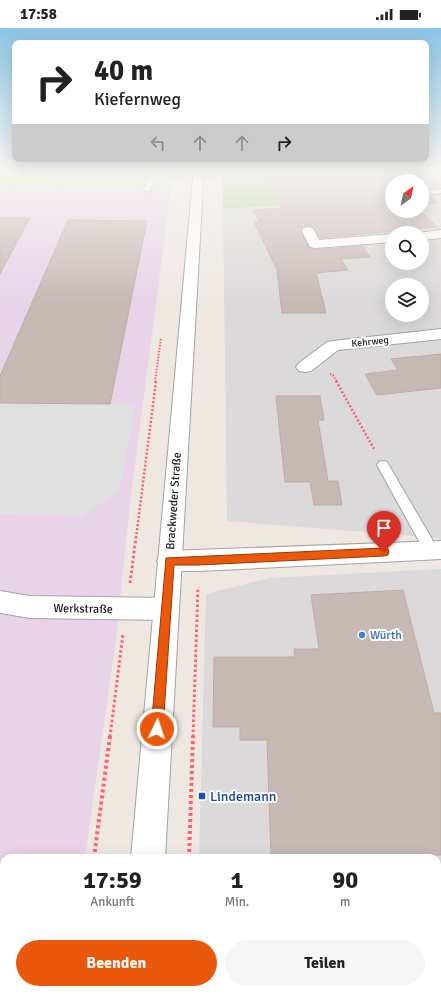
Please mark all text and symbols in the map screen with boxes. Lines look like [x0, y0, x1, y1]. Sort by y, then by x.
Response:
text: 17:58 [20, 5, 57, 23]
text: 40 m [94, 54, 153, 88]
icon: right [28, 56, 80, 108]
text: Kiefernweg [94, 88, 181, 110]
icon: left [147, 132, 169, 154]
icon: ahead [189, 132, 211, 154]
icon: ahead [231, 132, 253, 154]
icon: right [273, 132, 295, 154]
north arrow [385, 174, 429, 218]
map controls [385, 174, 429, 322]
button: search [385, 226, 429, 270]
button: layers [385, 278, 429, 322]
street label: Kehrweg [351, 334, 389, 350]
street label: Brackweder Straße [163, 452, 185, 550]
pin [367, 511, 401, 552]
icon: arrive [373, 517, 395, 539]
street label: Werkstraße [53, 601, 113, 617]
place label: Würth [370, 628, 402, 643]
marker: Würth [357, 630, 367, 640]
position arrow [136, 708, 178, 750]
place label: Lindemann [210, 788, 276, 805]
marker: Lindemann [197, 791, 207, 801]
text: 17:59 [83, 865, 142, 895]
text: 1 [231, 865, 243, 895]
text: 90 [332, 865, 358, 895]
text: Ankunft [90, 894, 134, 910]
text: Min. [225, 894, 249, 910]
text: m [340, 894, 350, 910]
button: Beenden [16, 940, 217, 986]
button: Teilen [225, 940, 425, 986]

